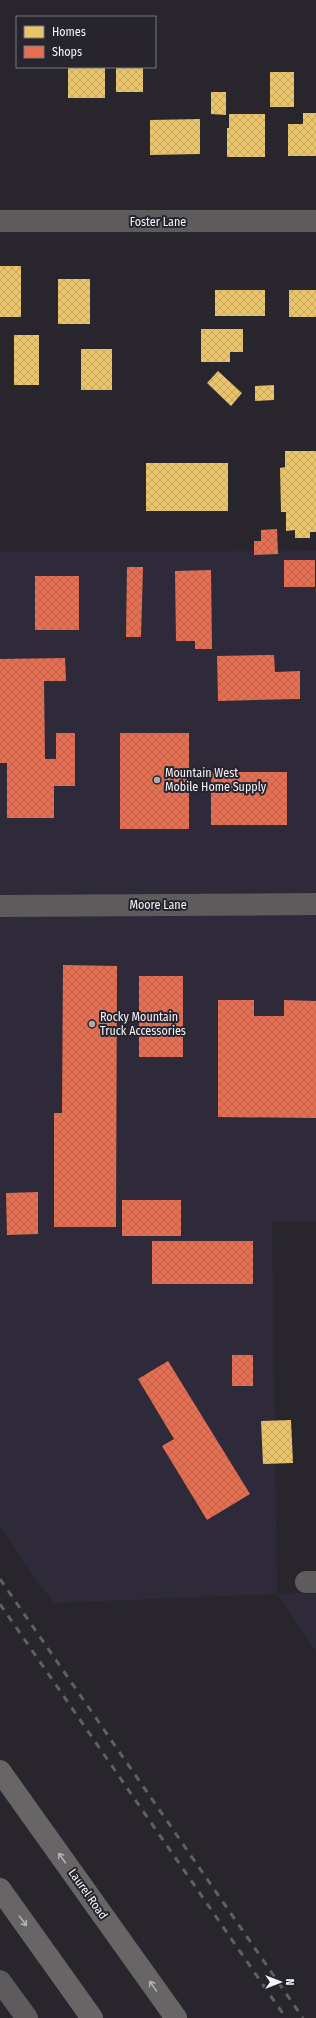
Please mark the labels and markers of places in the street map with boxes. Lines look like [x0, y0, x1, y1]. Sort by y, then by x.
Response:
place label: Mountain West Mobile Home Supply [165, 766, 267, 794]
marker: Mountain West Mobile Home Supply [152, 775, 162, 785]
place label: Rocky Mountain Truck Accessories [100, 1010, 186, 1038]
marker: Rocky Mountain Truck Accessories [87, 1019, 97, 1029]

